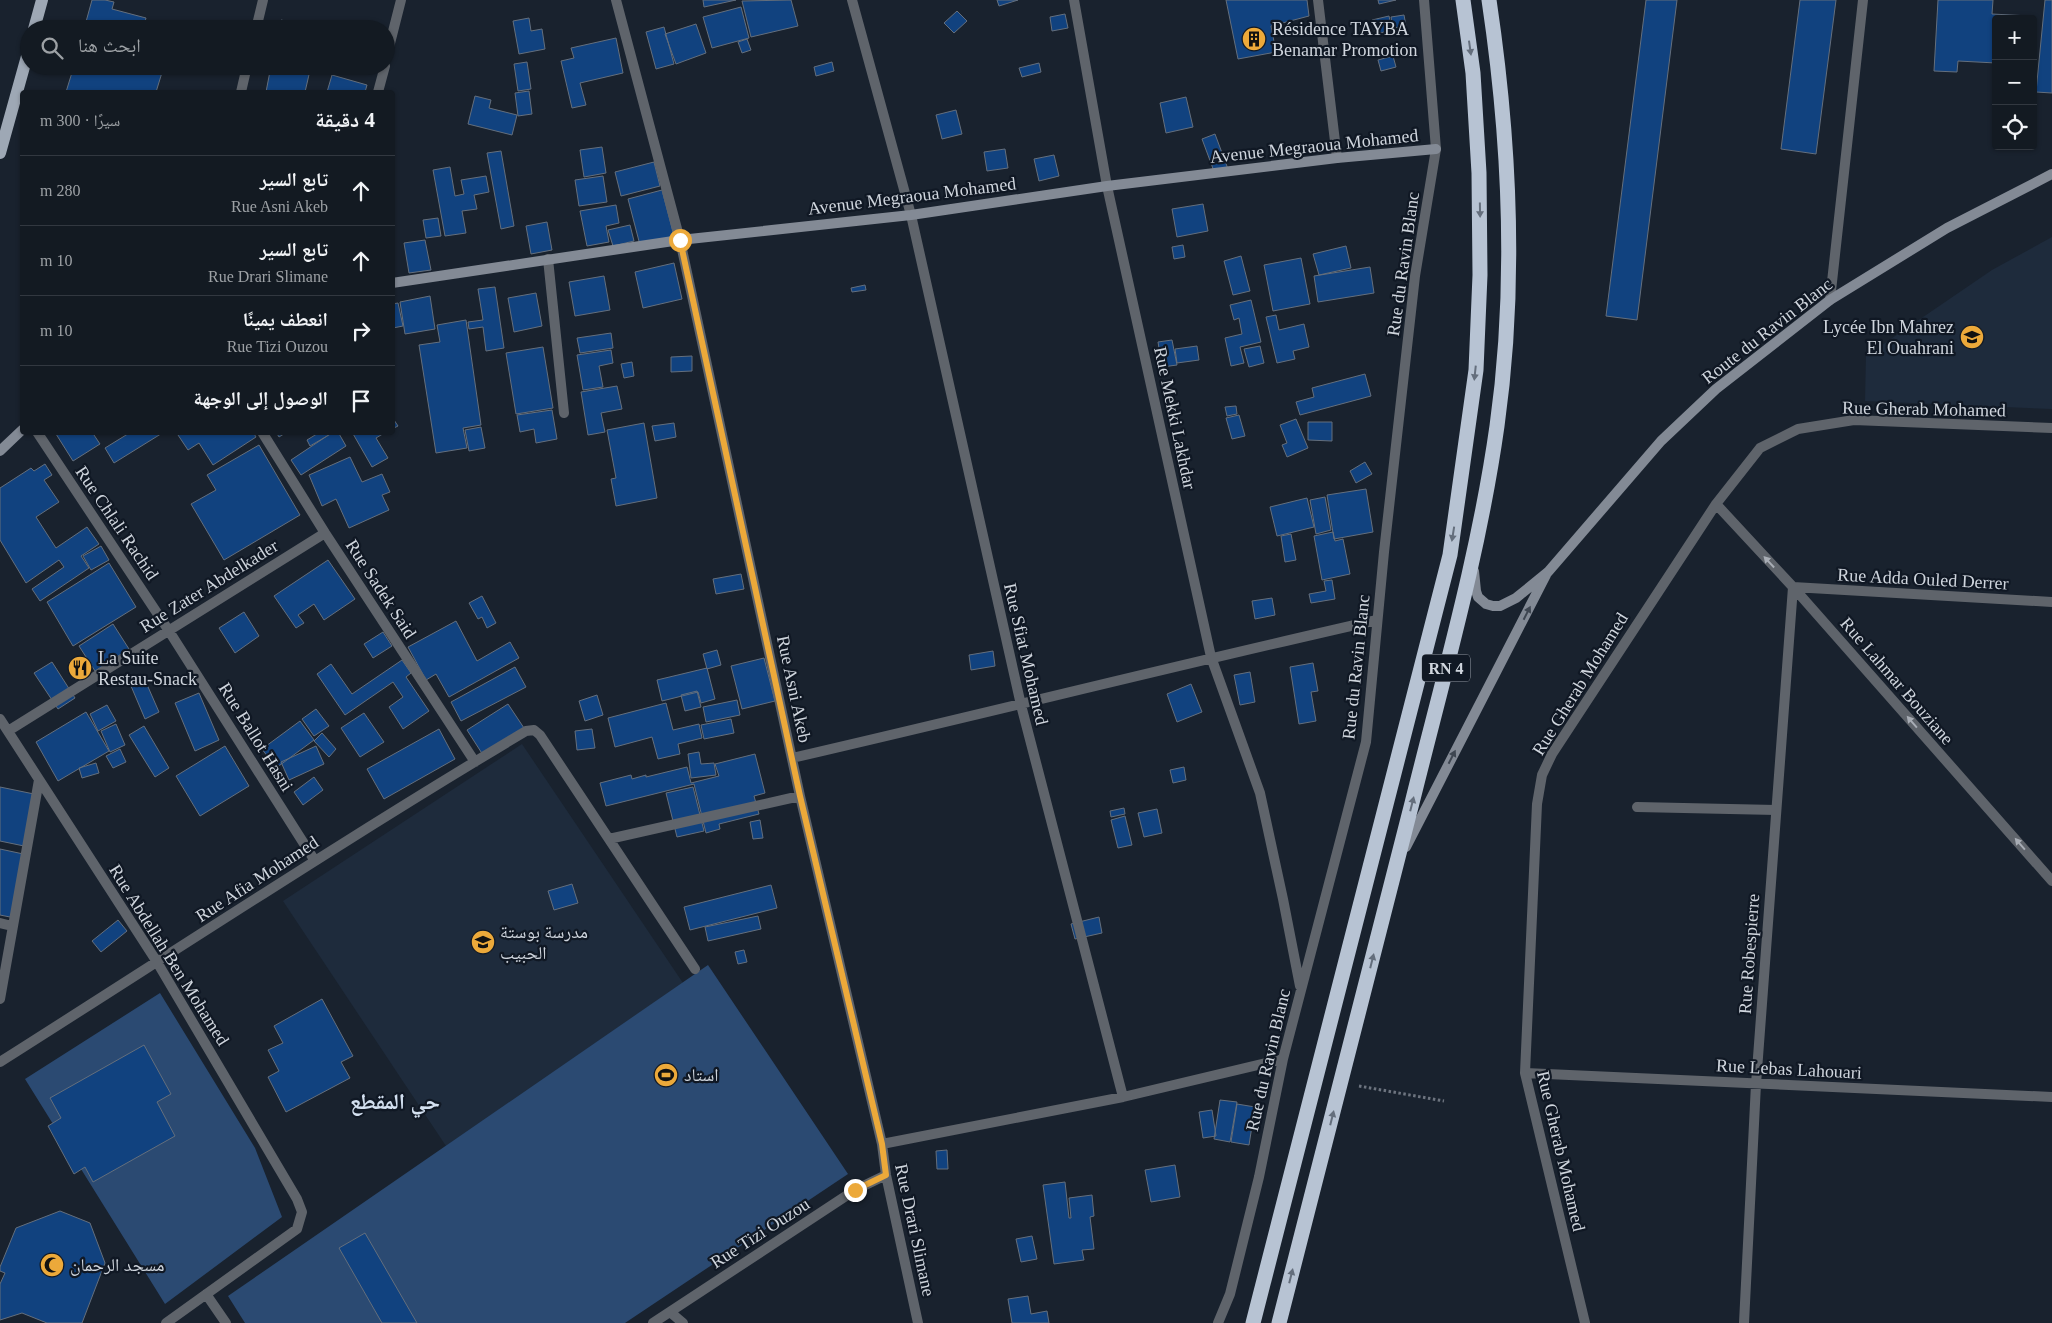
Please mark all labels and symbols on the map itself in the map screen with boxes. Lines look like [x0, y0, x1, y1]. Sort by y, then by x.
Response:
place label: Résidence TAYBA Benamar Promotion [1272, 19, 1417, 60]
building icon: Résidence TAYBA Benamar Promotion [1241, 26, 1267, 52]
one-way arrow [1466, 41, 1474, 57]
street label: Avenue Megraoua Mohamed [1209, 125, 1419, 167]
street label: Avenue Megraoua Mohamed [807, 173, 1017, 219]
street label: Rue du Ravin Blanc [1383, 191, 1423, 337]
one-way arrow [1476, 203, 1484, 219]
route start [669, 229, 692, 252]
street label: Route du Ravin Blanc [1698, 274, 1836, 388]
place label: Lycée Ibn Mahrez El Ouahrani [1823, 317, 1954, 358]
school or university icon: Lycée Ibn Mahrez El Ouahrani [1959, 324, 1985, 350]
street label: Rue Mekki Lakhdar [1150, 345, 1200, 491]
one-way arrow [1471, 365, 1479, 381]
street label: Rue Gherab Mohamed [1842, 398, 2006, 420]
street label: Rue Chlali Rachid [72, 462, 162, 584]
one-way arrow [1449, 526, 1457, 542]
street label: Rue Zater Abdelkader [136, 535, 282, 637]
street label: Rue Sadek Said [342, 536, 420, 642]
one-way arrow [1763, 556, 1775, 568]
street label: Rue Adda Ouled Derrer [1837, 565, 2009, 593]
street label: Rue Sfiat Mohamed [1000, 581, 1052, 727]
street label: Rue du Ravin Blanc [1338, 594, 1374, 740]
one-way arrow [1523, 606, 1531, 620]
street label: Rue Gherab Mohamed [1528, 609, 1632, 759]
street label: Rue Lahmar Bouziane [1836, 613, 1958, 749]
street label: Rue Asni Akeb [773, 634, 815, 744]
place label: La Suite Restau-Snack [98, 648, 197, 689]
road number: RN 4 [1422, 654, 1470, 681]
restaurant icon: La Suite Restau-Snack [67, 655, 93, 681]
street label: Rue Ballot Hasni [215, 679, 297, 795]
one-way arrow [1906, 717, 1918, 729]
one-way arrow [1448, 750, 1456, 765]
one-way arrow [1408, 796, 1416, 811]
street label: Rue Afia Mohamed [192, 832, 322, 926]
one-way arrow [2014, 839, 2026, 851]
street label: Rue Abdellah Ben Mohamed [105, 861, 233, 1049]
street label: Rue Robespierre [1735, 893, 1763, 1015]
place label: مدرسة بوستة الحبيب [500, 922, 588, 964]
school or university icon: مدرسة بوستة الحبيب [470, 929, 496, 955]
one-way arrow [1368, 954, 1376, 969]
street label: Rue du Ravin Blanc [1242, 987, 1294, 1133]
street label: Rue Lebas Lahouari [1716, 1055, 1862, 1083]
sports icon: استاد [653, 1062, 679, 1088]
place label: استاد [684, 1065, 719, 1085]
street label: Rue Gherab Mohamed [1533, 1069, 1589, 1233]
district label: حي المقطع [350, 1089, 440, 1118]
one-way arrow [1328, 1111, 1336, 1126]
street label: Rue Drari Slimane [891, 1162, 939, 1298]
route end [844, 1179, 867, 1202]
street label: Rue Tizi Ouzou [707, 1194, 813, 1272]
mosque icon: مسجد الرحمان [39, 1252, 65, 1278]
place label: مسجد الرحمان [70, 1255, 165, 1276]
one-way arrow [1287, 1268, 1295, 1283]

